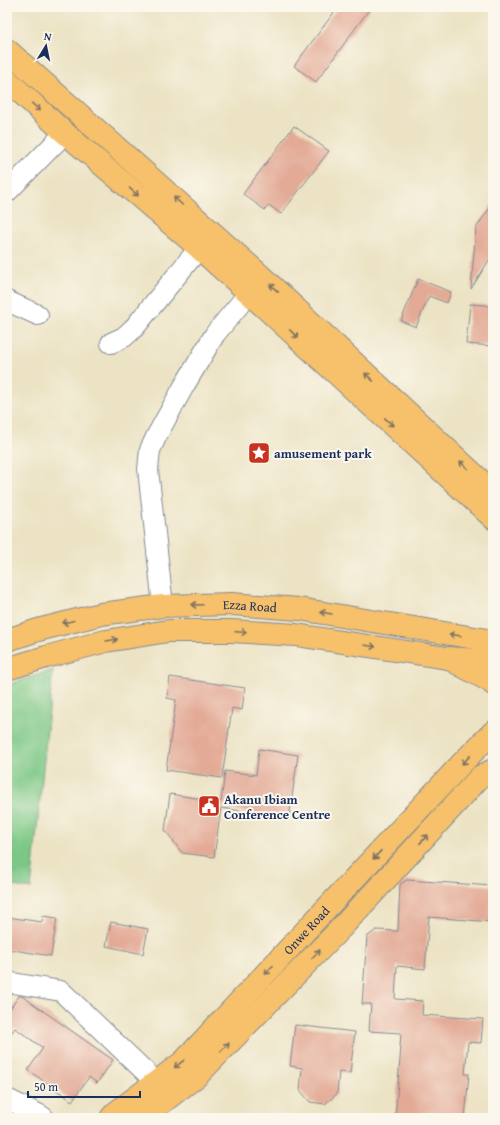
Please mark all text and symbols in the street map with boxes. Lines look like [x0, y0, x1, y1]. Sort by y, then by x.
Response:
north arrow [26, 26, 66, 66]
text: N [43, 28, 53, 45]
one-way arrow [31, 102, 41, 111]
one-way arrow [128, 188, 139, 197]
one-way arrow [172, 197, 183, 206]
one-way arrow [270, 284, 280, 293]
one-way arrow [289, 329, 299, 339]
one-way arrow [365, 373, 375, 382]
one-way arrow [384, 417, 394, 426]
place icon: amusement park [246, 440, 272, 466]
place label: amusement park [274, 444, 372, 463]
one-way arrow [459, 461, 470, 470]
street label: Ezza Road [223, 595, 278, 617]
one-way arrow [191, 601, 204, 609]
one-way arrow [320, 609, 333, 617]
one-way arrow [62, 619, 75, 626]
one-way arrow [234, 628, 247, 636]
one-way arrow [448, 631, 461, 639]
one-way arrow [105, 636, 118, 644]
one-way arrow [363, 642, 376, 650]
one-way arrow [461, 755, 470, 765]
place label: Akanu Ibiam Conference Centre [224, 790, 330, 824]
public building icon: Akanu Ibiam Conference Centre [196, 793, 222, 819]
one-way arrow [419, 833, 428, 844]
one-way arrow [373, 849, 382, 859]
street label: Onwe Road [279, 902, 334, 959]
one-way arrow [311, 949, 321, 959]
one-way arrow [264, 965, 274, 975]
one-way arrow [220, 1042, 230, 1052]
one-way arrow [174, 1060, 185, 1068]
scale bar [28, 1073, 140, 1099]
text: 50 m [34, 1078, 58, 1095]

